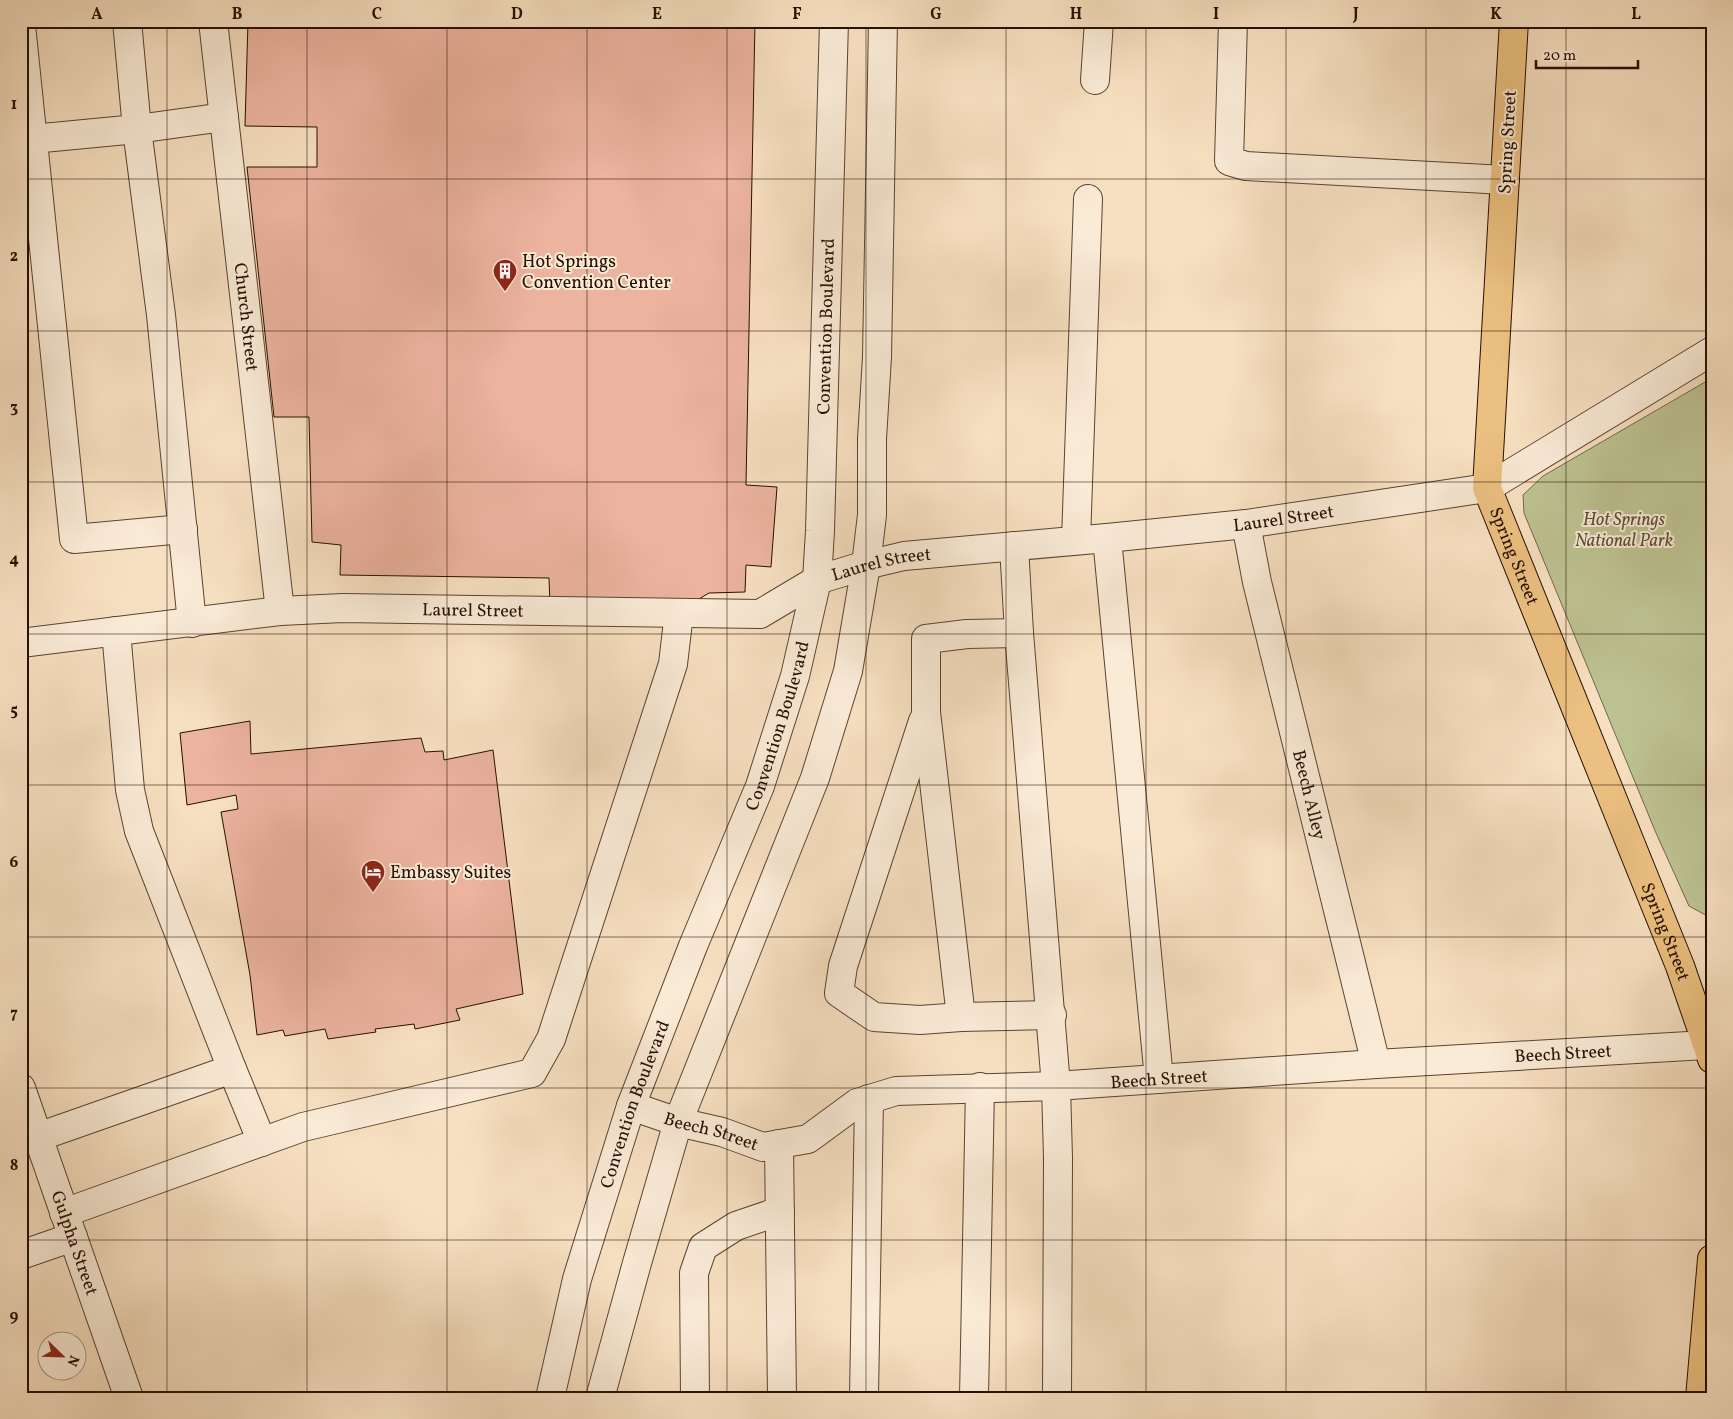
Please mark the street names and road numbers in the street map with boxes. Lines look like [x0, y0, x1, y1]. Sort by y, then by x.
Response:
street label: Spring Street [1493, 90, 1524, 195]
street label: Convention Boulevard [812, 238, 842, 415]
street label: Church Street [227, 262, 264, 373]
street label: Laurel Street [1232, 500, 1336, 539]
street label: Spring Street [1482, 504, 1544, 609]
street label: Laurel Street [829, 543, 932, 589]
street label: Laurel Street [422, 598, 524, 625]
street label: Convention Boulevard [740, 639, 817, 815]
street label: Beech Alley [1285, 747, 1331, 843]
street label: Spring Street [1634, 879, 1695, 984]
street label: Convention Boulevard [595, 1017, 677, 1192]
street label: Beech Street [1514, 1039, 1613, 1070]
street label: Beech Street [1110, 1065, 1209, 1096]
street label: Beech Street [660, 1107, 761, 1158]
street label: Gulpha Street [44, 1188, 103, 1299]

